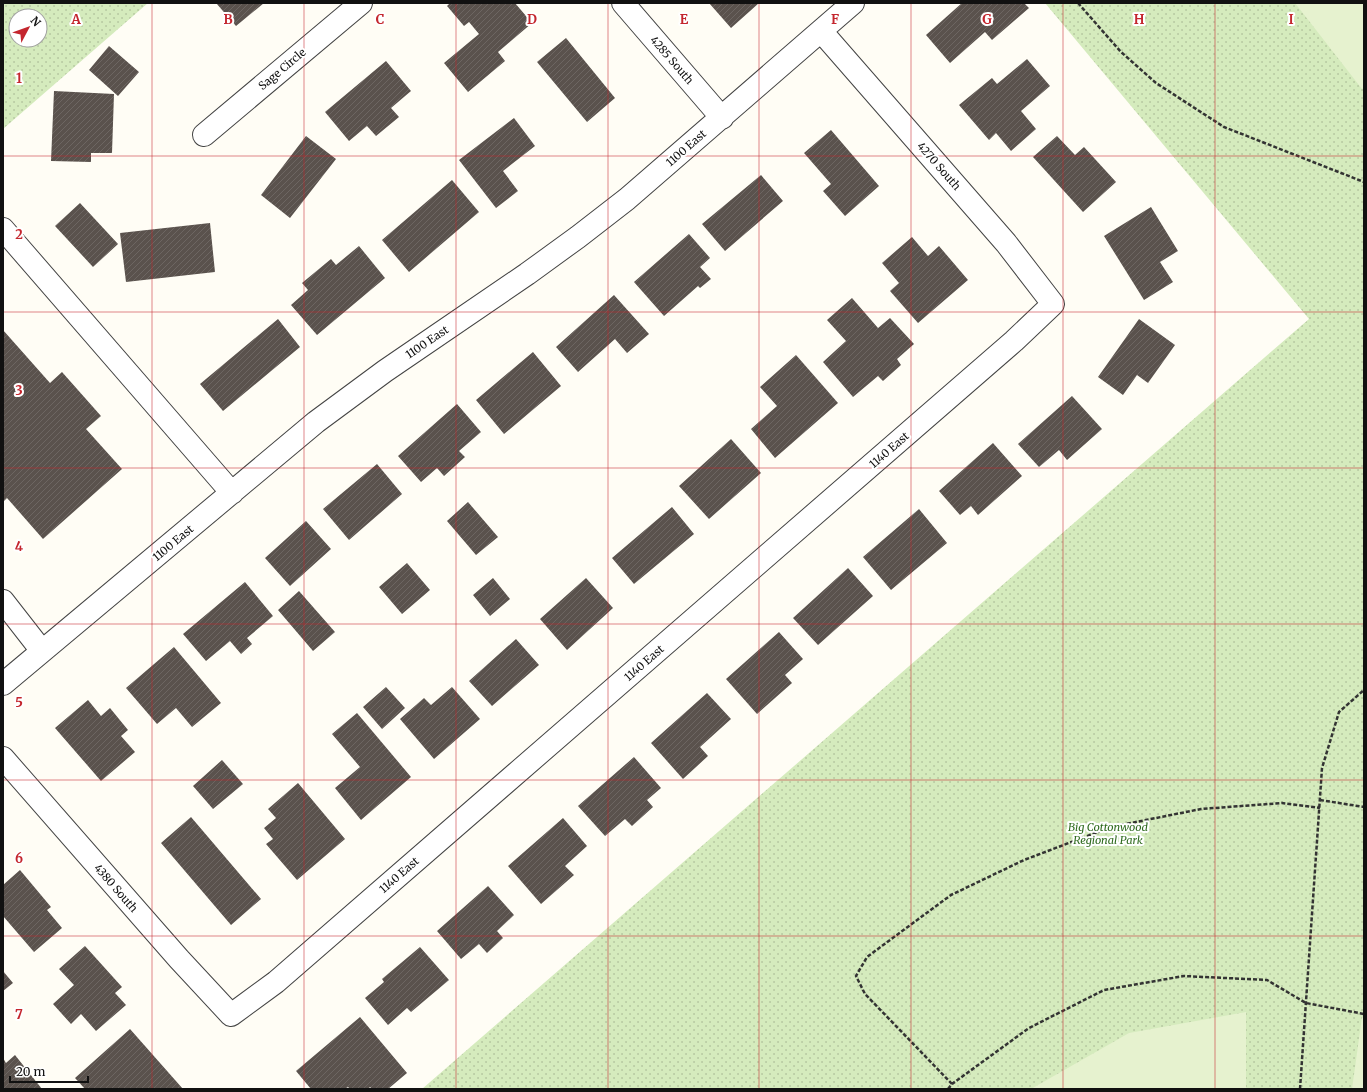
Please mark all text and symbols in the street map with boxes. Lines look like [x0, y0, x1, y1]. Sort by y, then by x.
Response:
north arrow [8, 8, 48, 48]
text: A [70, 11, 81, 28]
text: B [223, 11, 233, 28]
text: C [376, 11, 385, 28]
text: D [527, 11, 537, 28]
text: E [680, 11, 689, 28]
text: F [831, 11, 839, 28]
text: G [982, 11, 992, 28]
text: H [1134, 11, 1145, 28]
text: I [1288, 11, 1294, 28]
text: N [27, 14, 44, 30]
street label: 4285 South [647, 33, 697, 87]
street label: Sage Circle [256, 45, 309, 93]
text: 1 [16, 70, 22, 87]
street label: 1100 East [663, 126, 710, 169]
street label: 4270 South [914, 139, 964, 194]
text: 2 [15, 226, 23, 243]
street label: 1100 East [403, 322, 452, 362]
text: 3 [15, 382, 23, 399]
street label: 1140 East [866, 428, 912, 471]
street label: 1100 East [150, 521, 197, 564]
text: 4 [15, 538, 24, 555]
street label: 1140 East [621, 641, 667, 684]
text: 5 [15, 694, 23, 711]
park label: Big Cottonwood Regional Park [1068, 820, 1149, 847]
text: 6 [15, 850, 23, 867]
street label: 1140 East [376, 853, 422, 896]
street label: 4380 South [91, 861, 141, 916]
text: 7 [15, 1006, 23, 1023]
scale bar [10, 1058, 88, 1084]
text: 20 m [16, 1064, 45, 1079]

